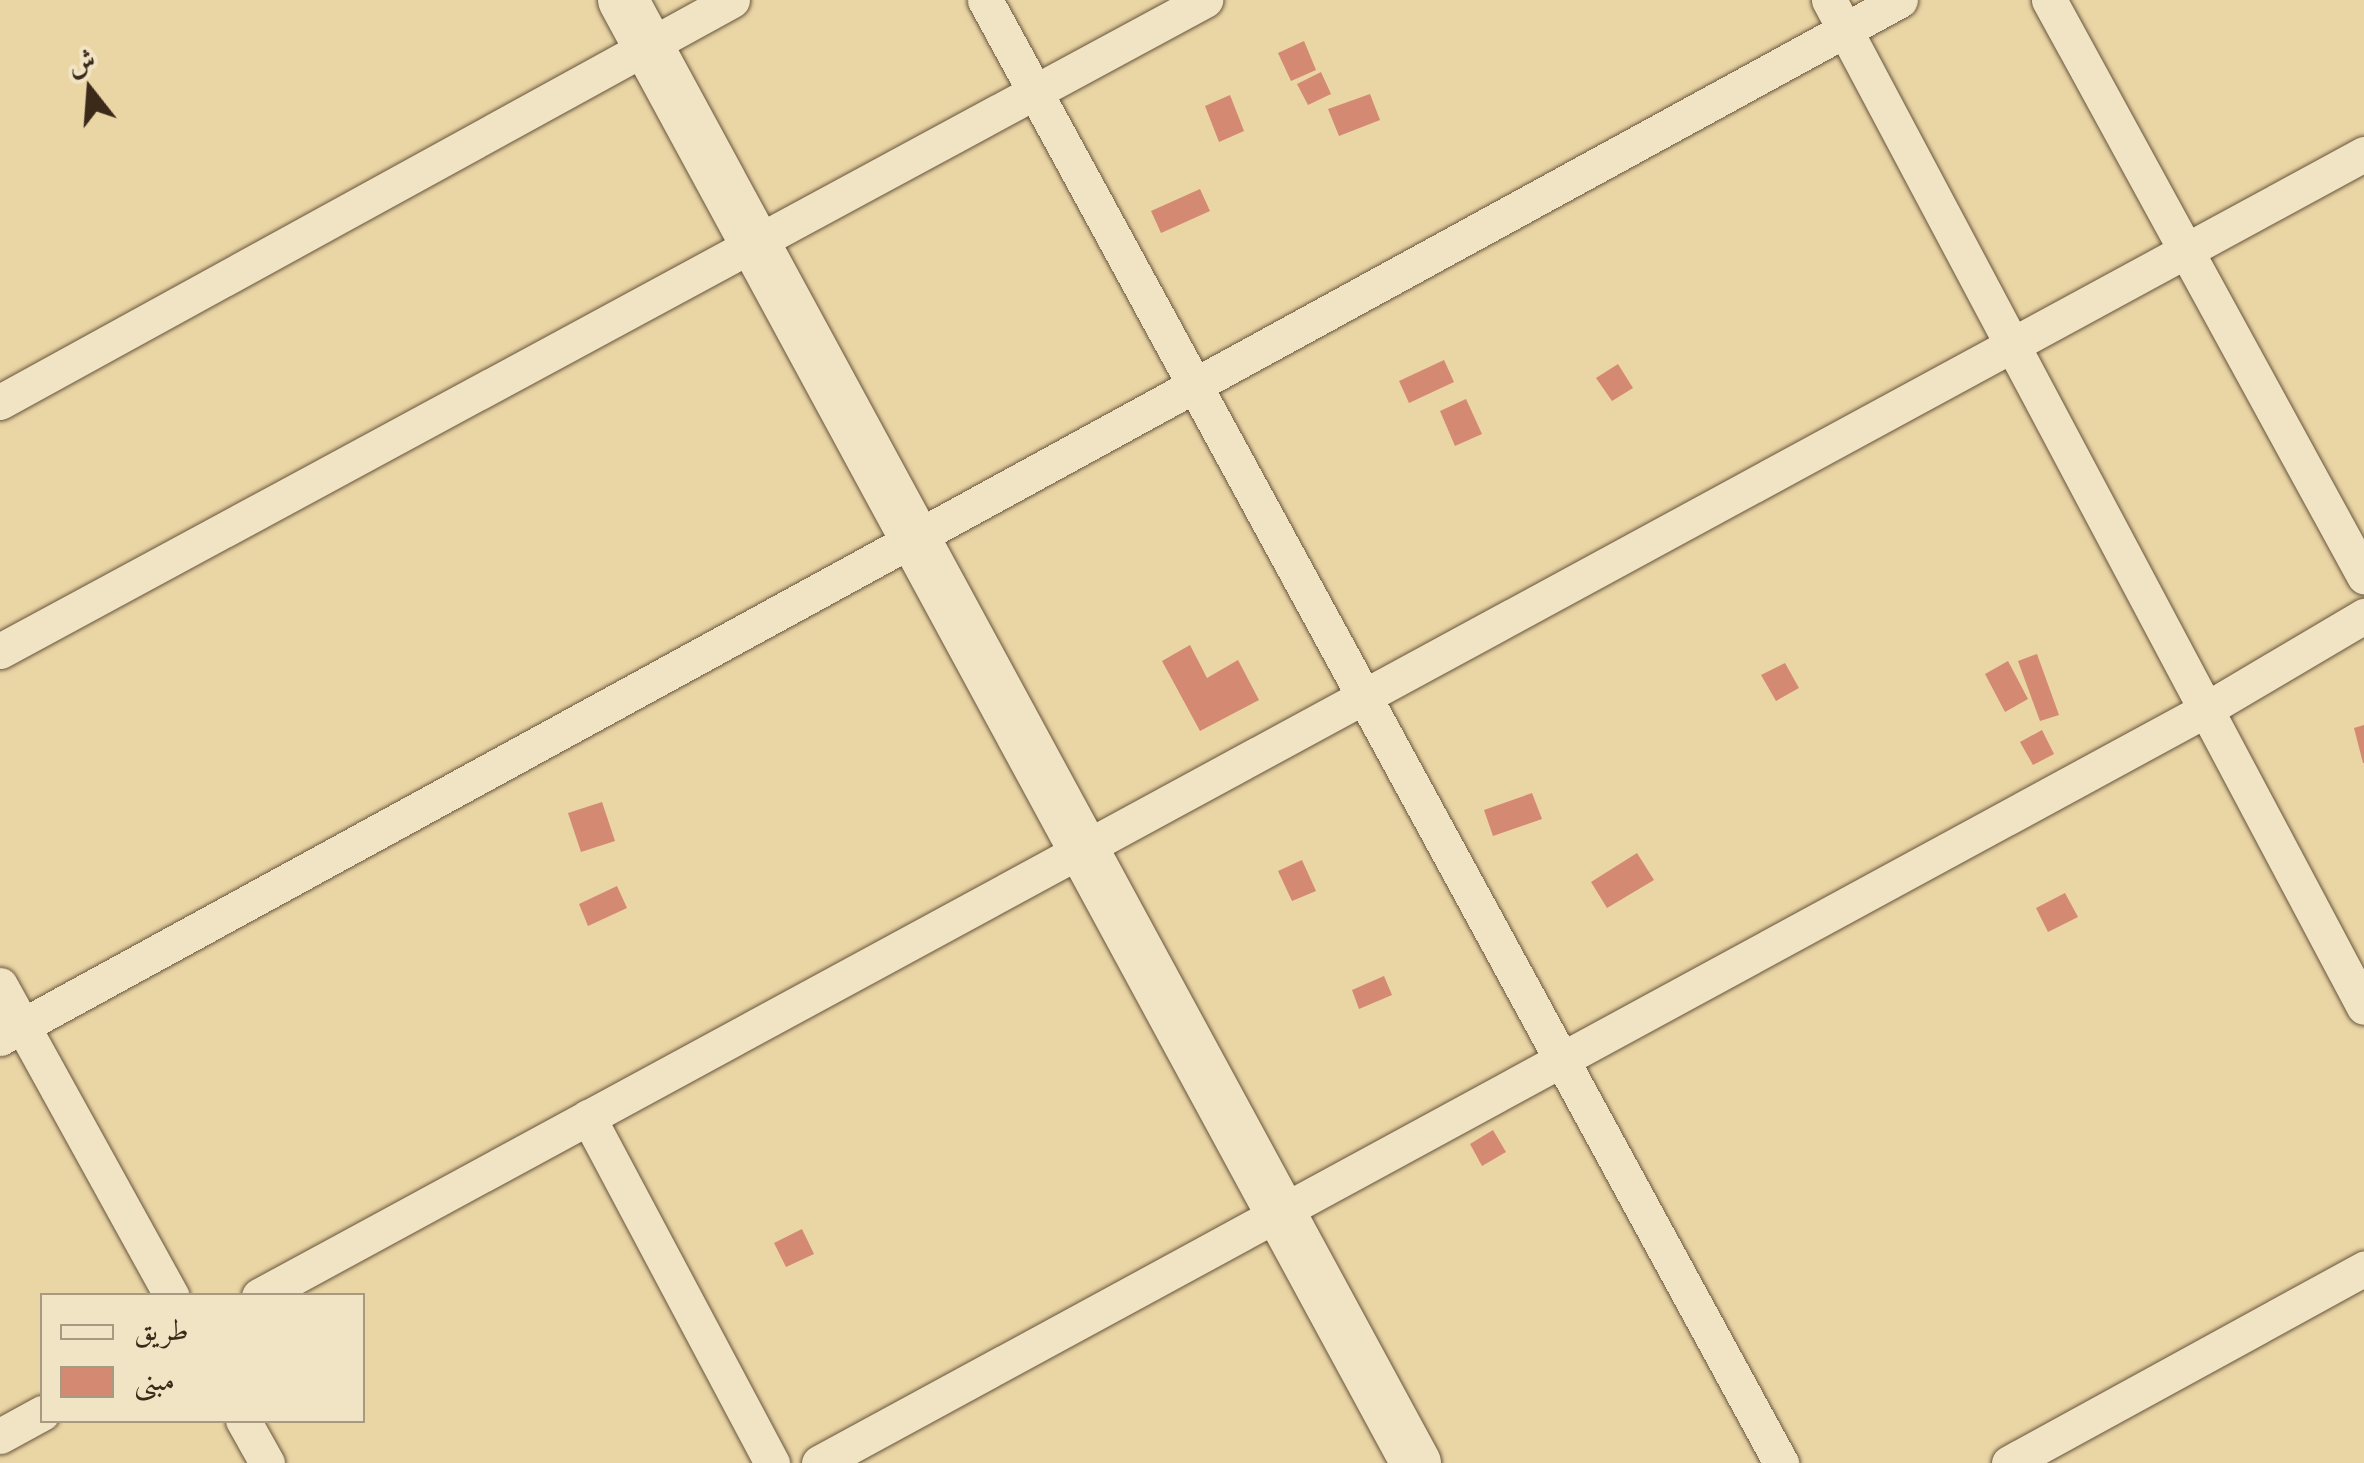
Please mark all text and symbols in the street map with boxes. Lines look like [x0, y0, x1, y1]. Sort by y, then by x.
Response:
north arrow [40, 40, 140, 140]
text: ش [63, 40, 100, 83]
legend [40, 1293, 365, 1423]
text: طريق [134, 1310, 189, 1349]
text: مبنى [134, 1360, 175, 1399]

